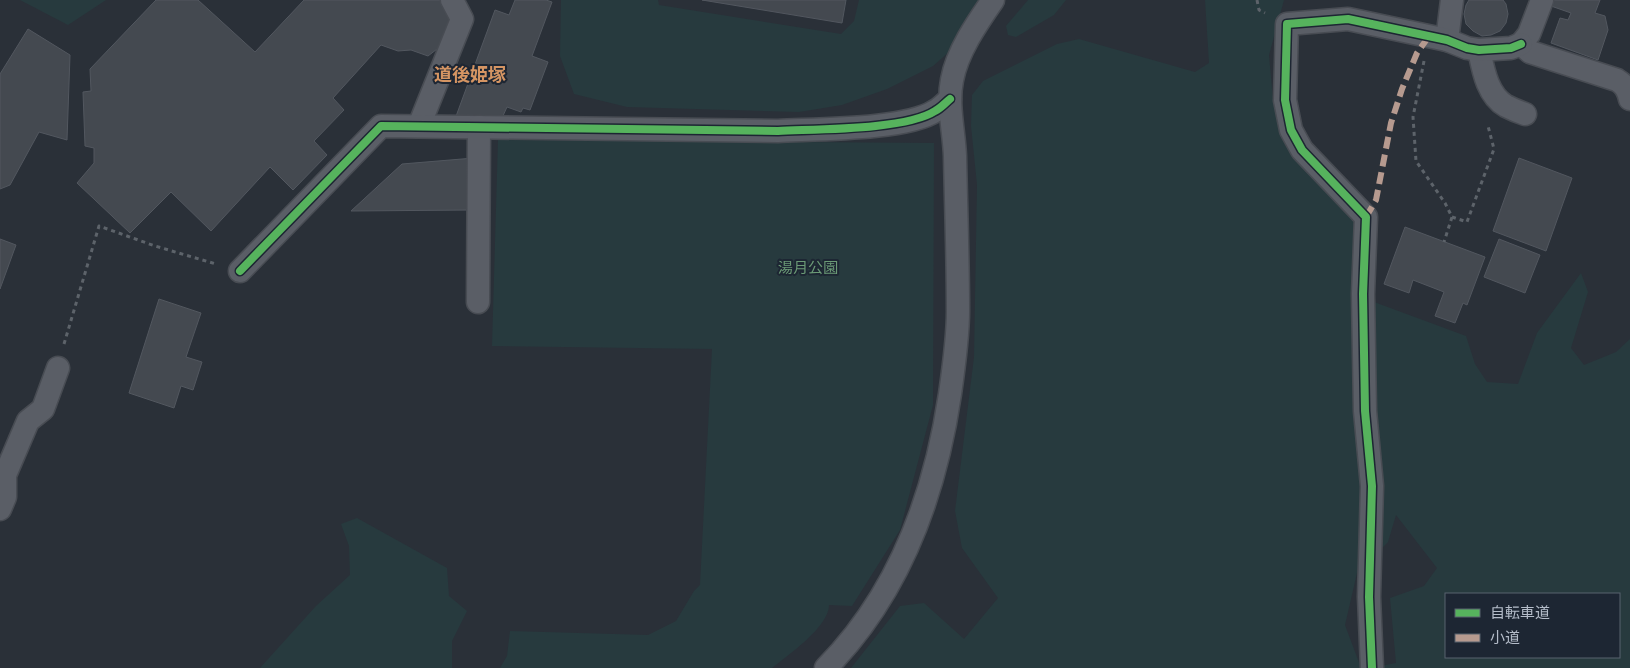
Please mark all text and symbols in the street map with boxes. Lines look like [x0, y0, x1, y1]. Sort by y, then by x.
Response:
district label: 道後姫塚 [434, 63, 506, 85]
park label: 湯月公園 [778, 258, 838, 276]
legend [1445, 593, 1620, 658]
text: 自転車道 [1490, 603, 1550, 621]
text: 小道 [1490, 628, 1520, 646]

